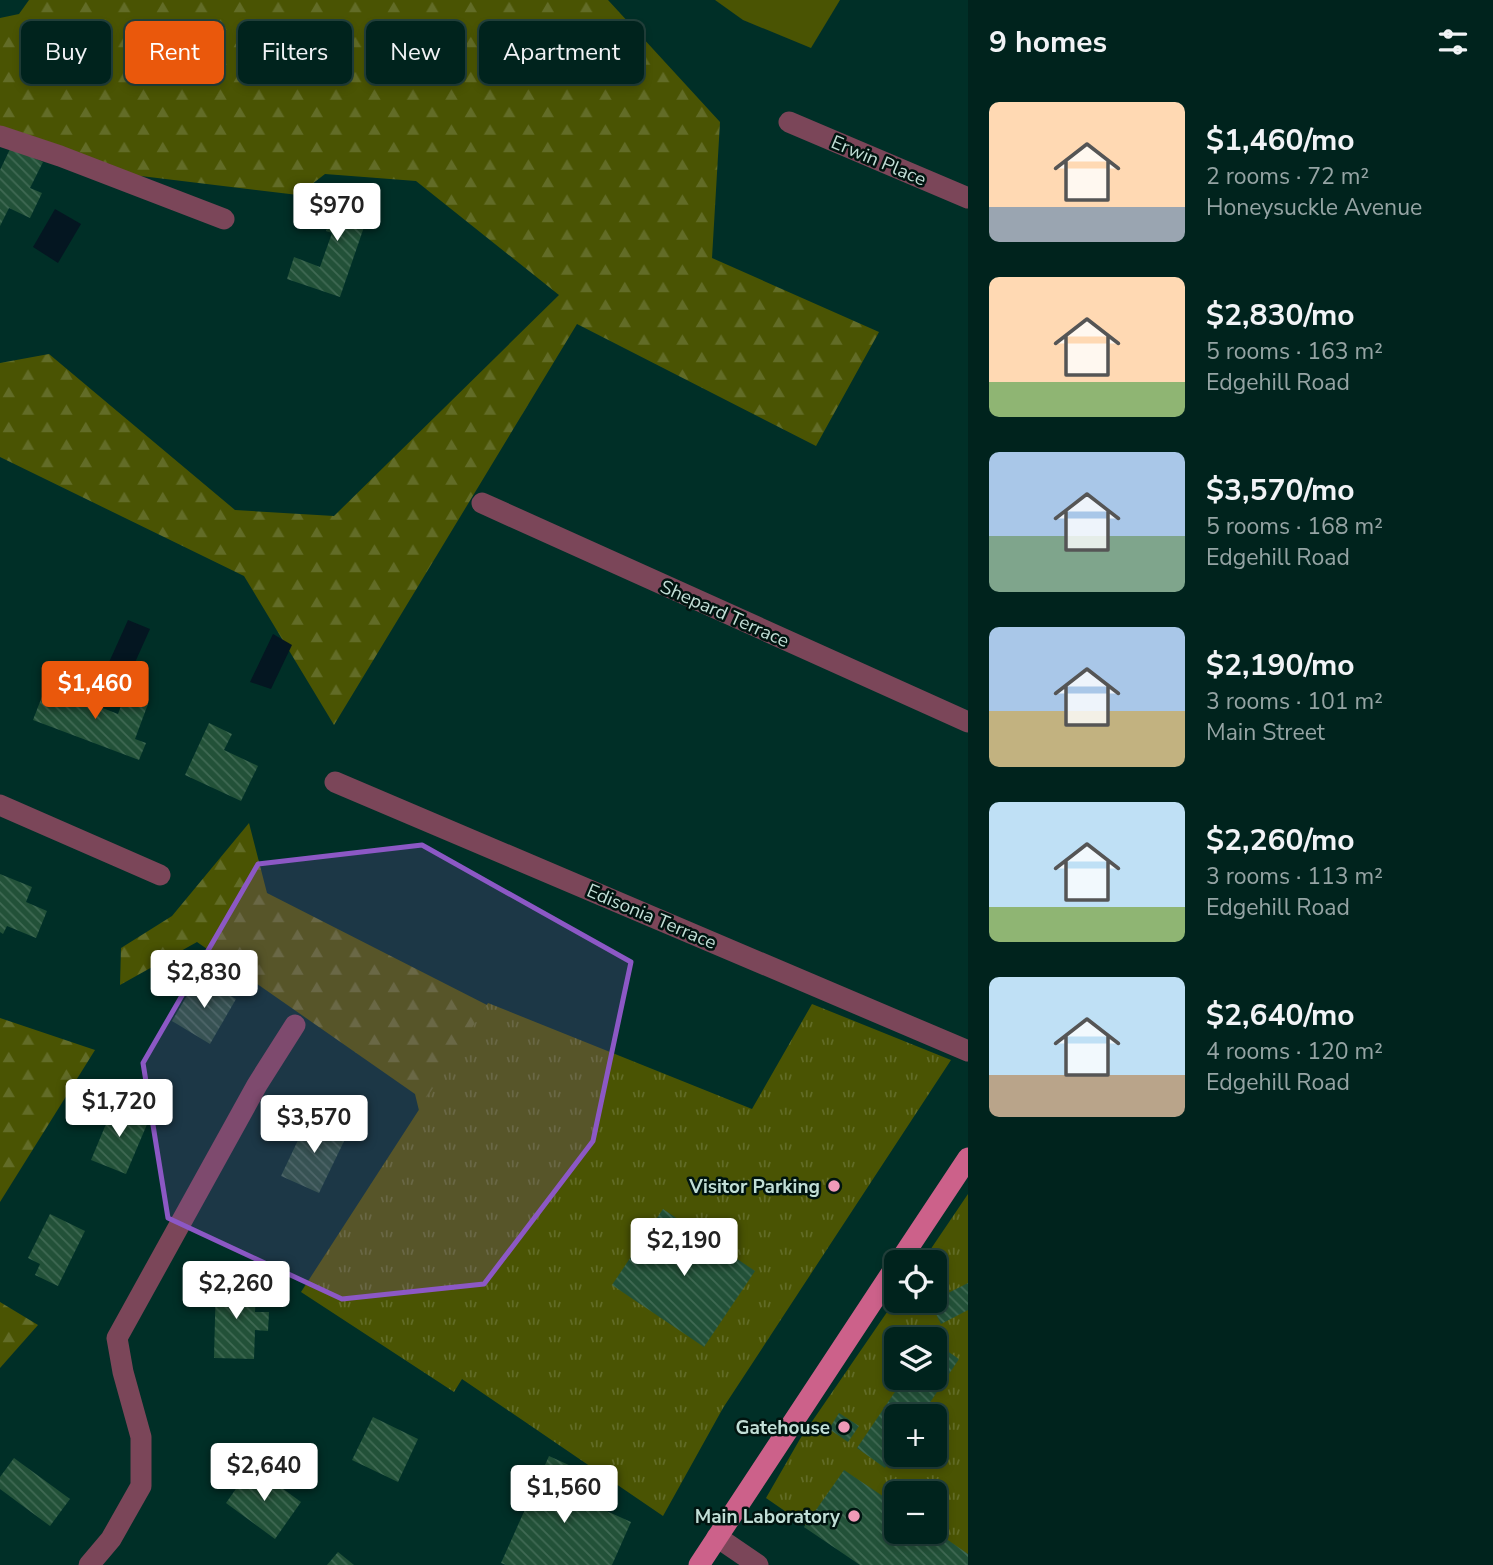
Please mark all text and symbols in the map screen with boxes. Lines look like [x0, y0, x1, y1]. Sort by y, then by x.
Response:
chip: Buy [21, 21, 111, 84]
chip: Rent [125, 21, 224, 84]
chip: Filters [238, 21, 352, 84]
chip: New [366, 21, 465, 84]
chip: Apartment [479, 21, 644, 84]
text: 9 homes [989, 22, 1107, 63]
icon: filters [1434, 23, 1472, 61]
text: $1,460/mo [1206, 120, 1355, 161]
street label: Erwin Place [827, 129, 930, 193]
icon: home [1045, 130, 1129, 214]
text: 2 rooms · 72 m² [1206, 161, 1369, 192]
pin: $970 [296, 184, 378, 243]
text: $970 [309, 190, 365, 221]
text: Honeysuckle Avenue [1206, 192, 1422, 223]
text: $2,830/mo [1206, 295, 1355, 336]
icon: home [1045, 305, 1129, 389]
text: 5 rooms · 163 m² [1206, 336, 1383, 367]
text: Edgehill Road [1206, 367, 1350, 398]
text: $3,570/mo [1206, 470, 1355, 511]
icon: home [1045, 480, 1129, 564]
text: 5 rooms · 168 m² [1206, 511, 1383, 542]
text: Edgehill Road [1206, 542, 1350, 573]
street label: Shepard Terrace [656, 574, 793, 654]
text: $2,190/mo [1206, 645, 1355, 686]
icon: home [1045, 655, 1129, 739]
pin: $1,460 [38, 662, 152, 721]
text: $1,460 [58, 668, 132, 699]
text: 3 rooms · 101 m² [1206, 686, 1383, 717]
text: Main Street [1206, 717, 1325, 748]
text: $2,260/mo [1206, 820, 1355, 861]
icon: home [1045, 830, 1129, 914]
text: 3 rooms · 113 m² [1206, 861, 1383, 892]
street label: Edisonia Terrace [583, 878, 721, 956]
text: Edgehill Road [1206, 892, 1350, 923]
pin: $2,830 [147, 950, 261, 1010]
text: $2,830 [167, 957, 241, 988]
text: $2,640/mo [1206, 995, 1355, 1036]
icon: home [1045, 1005, 1129, 1089]
text: 4 rooms · 120 m² [1206, 1036, 1383, 1067]
text: Edgehill Road [1206, 1067, 1350, 1098]
pin: $1,720 [62, 1080, 176, 1139]
text: $1,720 [82, 1086, 156, 1117]
pin: $3,570 [257, 1096, 371, 1155]
text: $3,570 [277, 1102, 351, 1133]
place label: Visitor Parking [688, 1174, 820, 1200]
marker: Visitor Parking [826, 1178, 842, 1194]
pin: $2,190 [627, 1218, 741, 1278]
text: $2,190 [647, 1225, 721, 1256]
map controls [884, 1250, 947, 1544]
button: locate [884, 1250, 947, 1313]
pin: $2,260 [179, 1262, 293, 1321]
text: $2,260 [199, 1268, 273, 1299]
button: layers [884, 1327, 947, 1390]
button: + [884, 1404, 947, 1467]
place label: Gatehouse [735, 1415, 830, 1441]
marker: Gatehouse [836, 1419, 852, 1435]
pin: $2,640 [207, 1444, 321, 1503]
text: $2,640 [227, 1450, 301, 1481]
pin: $1,560 [507, 1466, 621, 1525]
text: $1,560 [527, 1472, 601, 1503]
button: − [884, 1481, 947, 1544]
place label: Main Laboratory [695, 1504, 841, 1530]
marker: Main Laboratory [846, 1508, 862, 1524]

